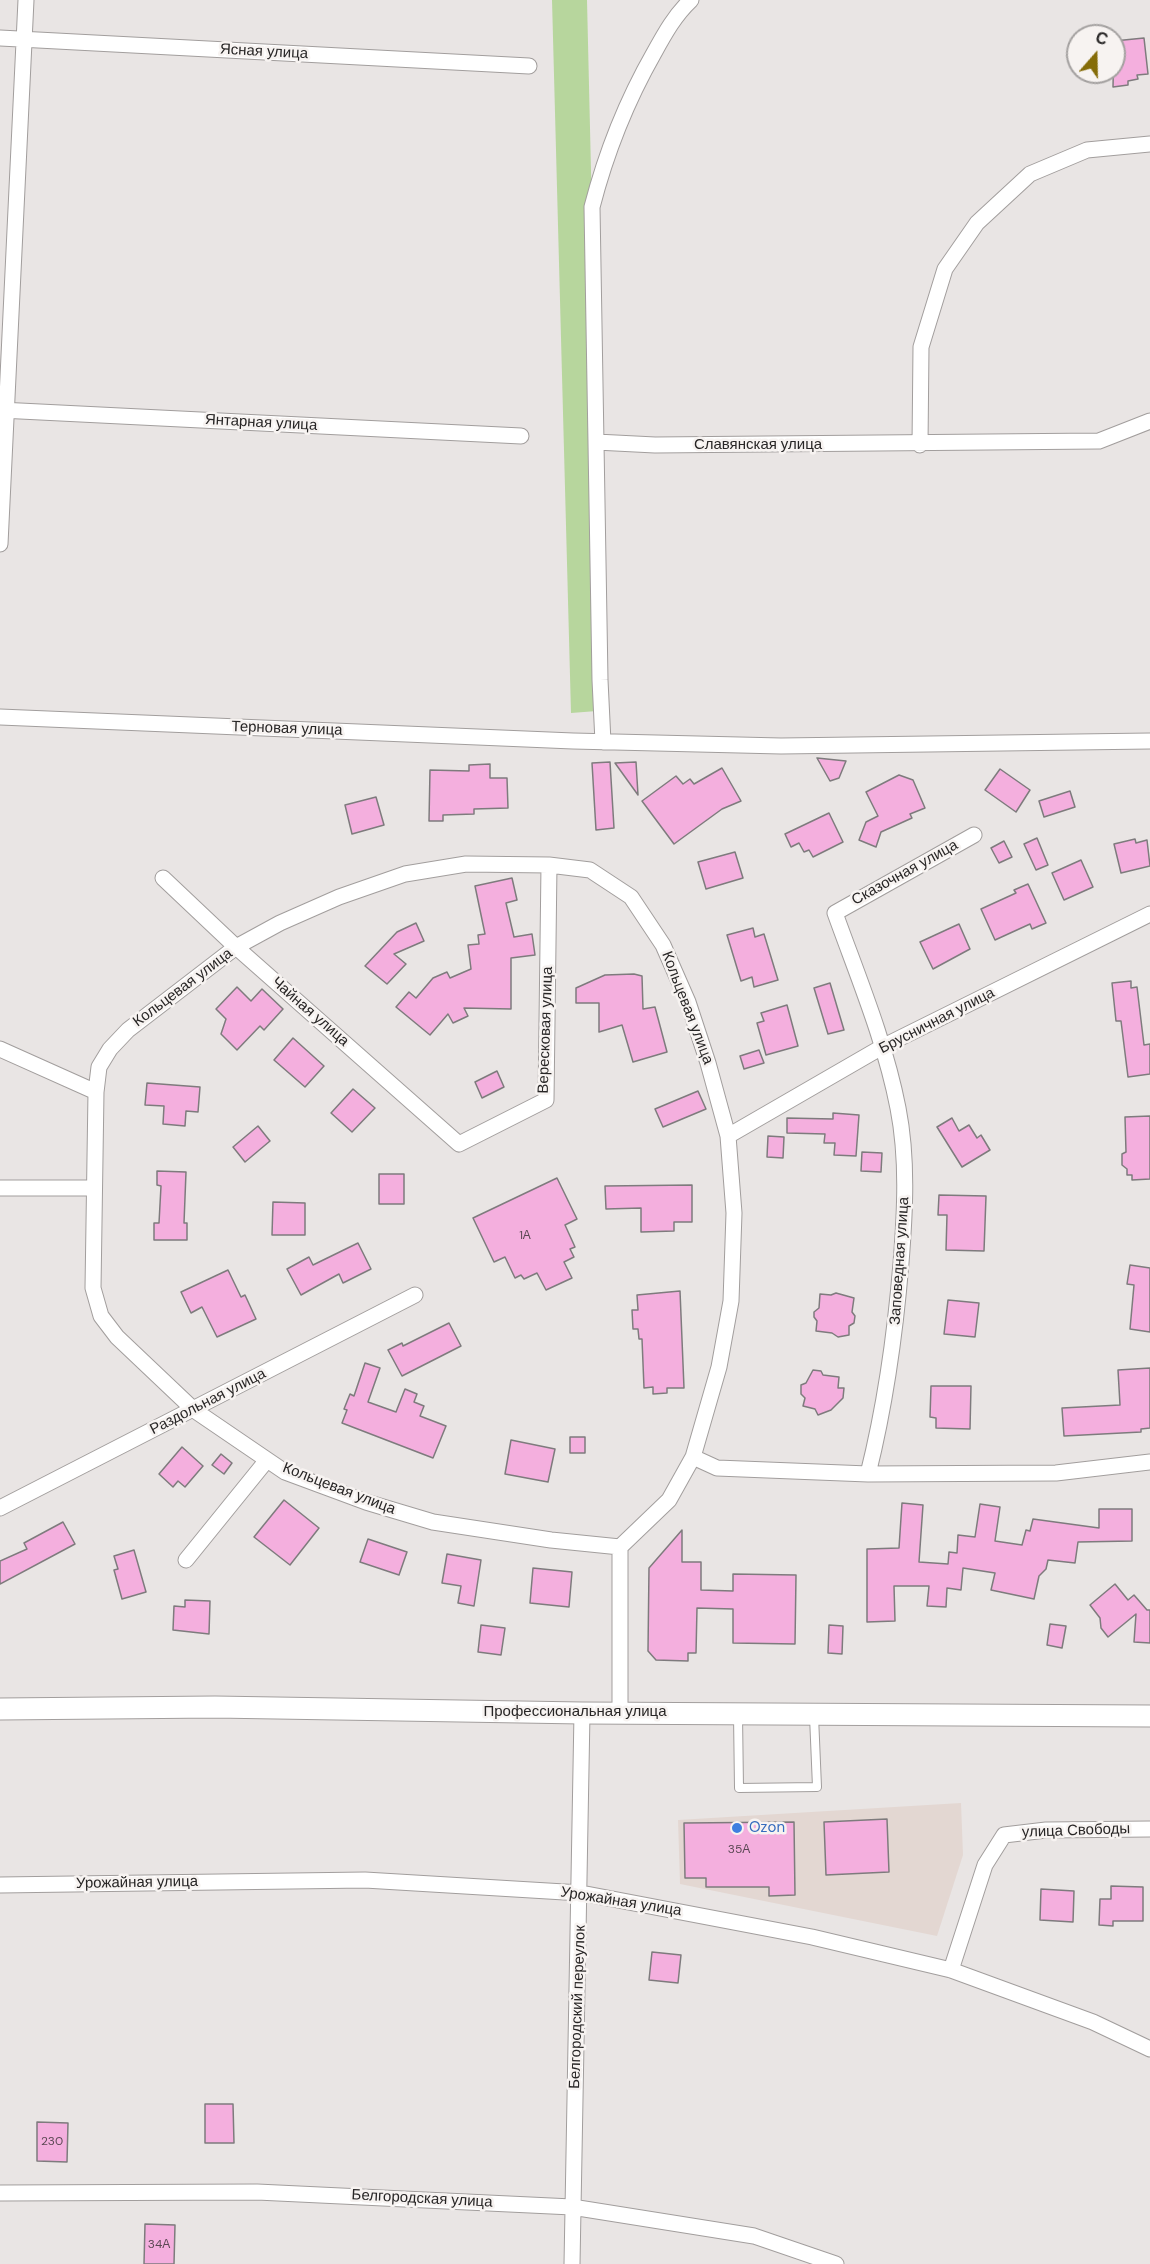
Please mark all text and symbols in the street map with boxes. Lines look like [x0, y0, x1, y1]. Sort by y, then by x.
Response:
north arrow [1066, 24, 1126, 84]
text: С [1093, 27, 1111, 50]
street label: Ясная улица [219, 41, 309, 63]
street label: Янтарная улица [204, 411, 318, 435]
street label: Славянская улица [694, 436, 822, 454]
street label: Терновая улица [231, 718, 343, 740]
street label: Сказочная улица [849, 836, 961, 910]
street label: Кольцевая улица [130, 945, 236, 1031]
street label: Кольцевая улица [657, 949, 717, 1067]
street label: Вересковая улица [535, 966, 557, 1094]
street label: Чайная улица [268, 973, 352, 1051]
street label: Брусничная улица [876, 984, 998, 1058]
street label: Заповедная улица [887, 1196, 913, 1326]
house number: 1А [519, 1229, 531, 1243]
street label: Раздольная улица [147, 1365, 269, 1439]
street label: Кольцевая улица [280, 1459, 398, 1519]
street label: Профессиональная улица [483, 1703, 667, 1721]
place label: Ozon [749, 1819, 785, 1837]
street label: улица Свободы [1022, 1820, 1130, 1842]
marker: Ozon [730, 1821, 744, 1835]
house number: 35А [728, 1843, 750, 1857]
street label: Урожайная улица [76, 1873, 198, 1893]
street label: Урожайная улица [559, 1884, 683, 1920]
street label: Белгородский переулок [566, 1925, 590, 2089]
house number: 230 [41, 2135, 63, 2149]
street label: Белгородская улица [351, 2186, 493, 2212]
house number: 34А [148, 2238, 170, 2252]

